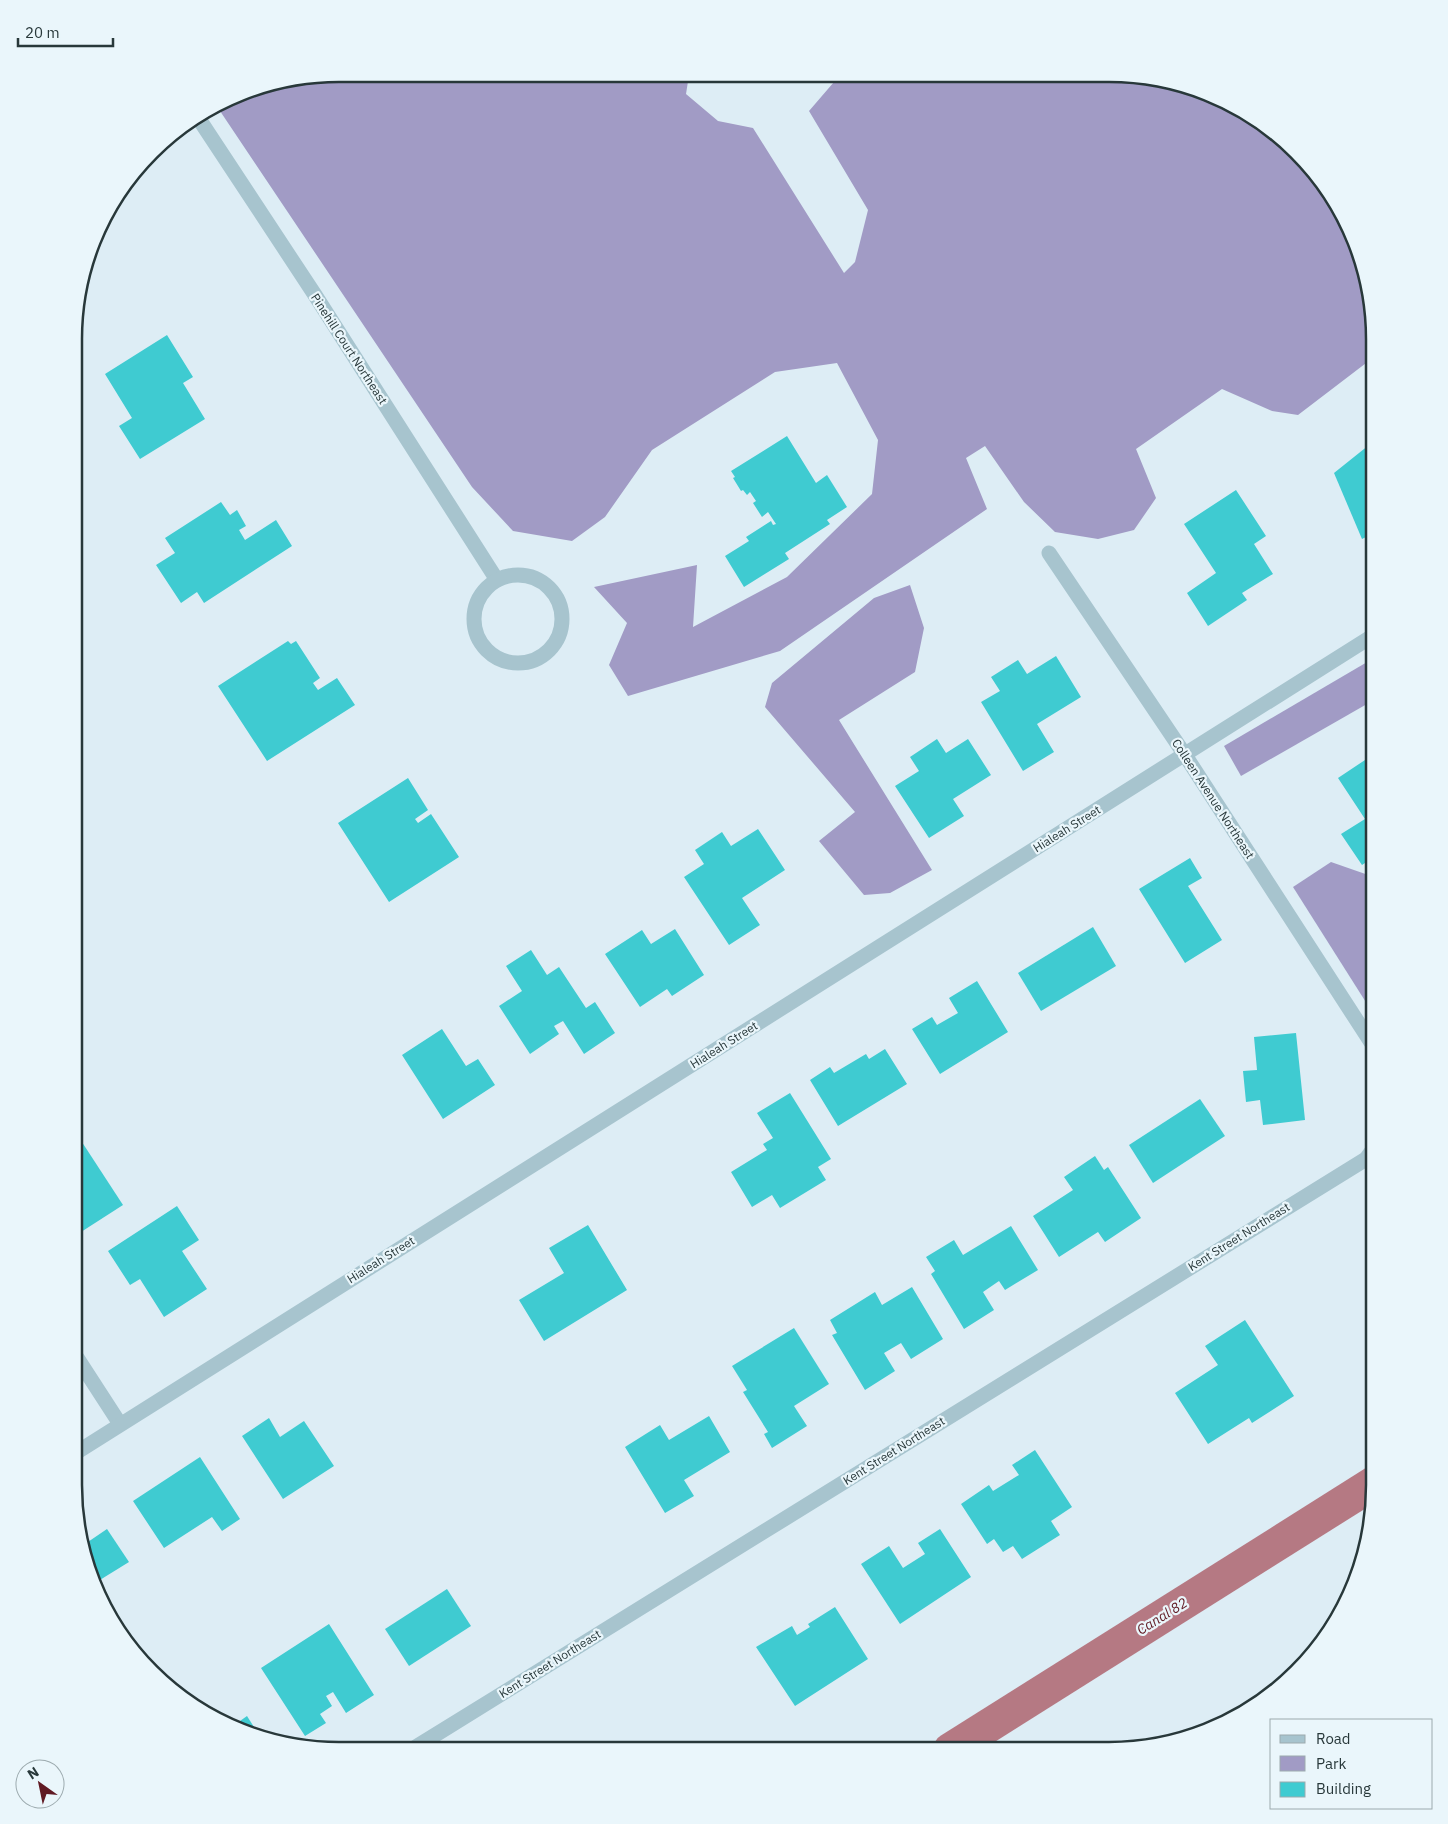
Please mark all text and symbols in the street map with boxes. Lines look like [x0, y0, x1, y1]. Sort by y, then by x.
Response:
scale bar [18, 15, 112, 47]
text: 20 m [25, 23, 60, 42]
street label: Pinehill Court Northeast [308, 291, 391, 407]
street label: Colleen Avenue Northeast [1169, 736, 1258, 862]
street label: Hialeah Street [1030, 802, 1103, 855]
street label: Hialeah Street [687, 1018, 760, 1071]
street label: Kent Street Northeast [1185, 1199, 1292, 1274]
street label: Hialeah Street [344, 1233, 417, 1286]
street label: Kent Street Northeast [840, 1413, 947, 1488]
water label: Canal 82 [1133, 1593, 1191, 1639]
street label: Kent Street Northeast [496, 1626, 603, 1701]
legend [1270, 1719, 1433, 1809]
text: Road [1316, 1729, 1351, 1748]
text: Park [1316, 1754, 1346, 1773]
north arrow [15, 1759, 65, 1809]
text: N [24, 1763, 42, 1783]
text: Building [1316, 1779, 1371, 1798]

